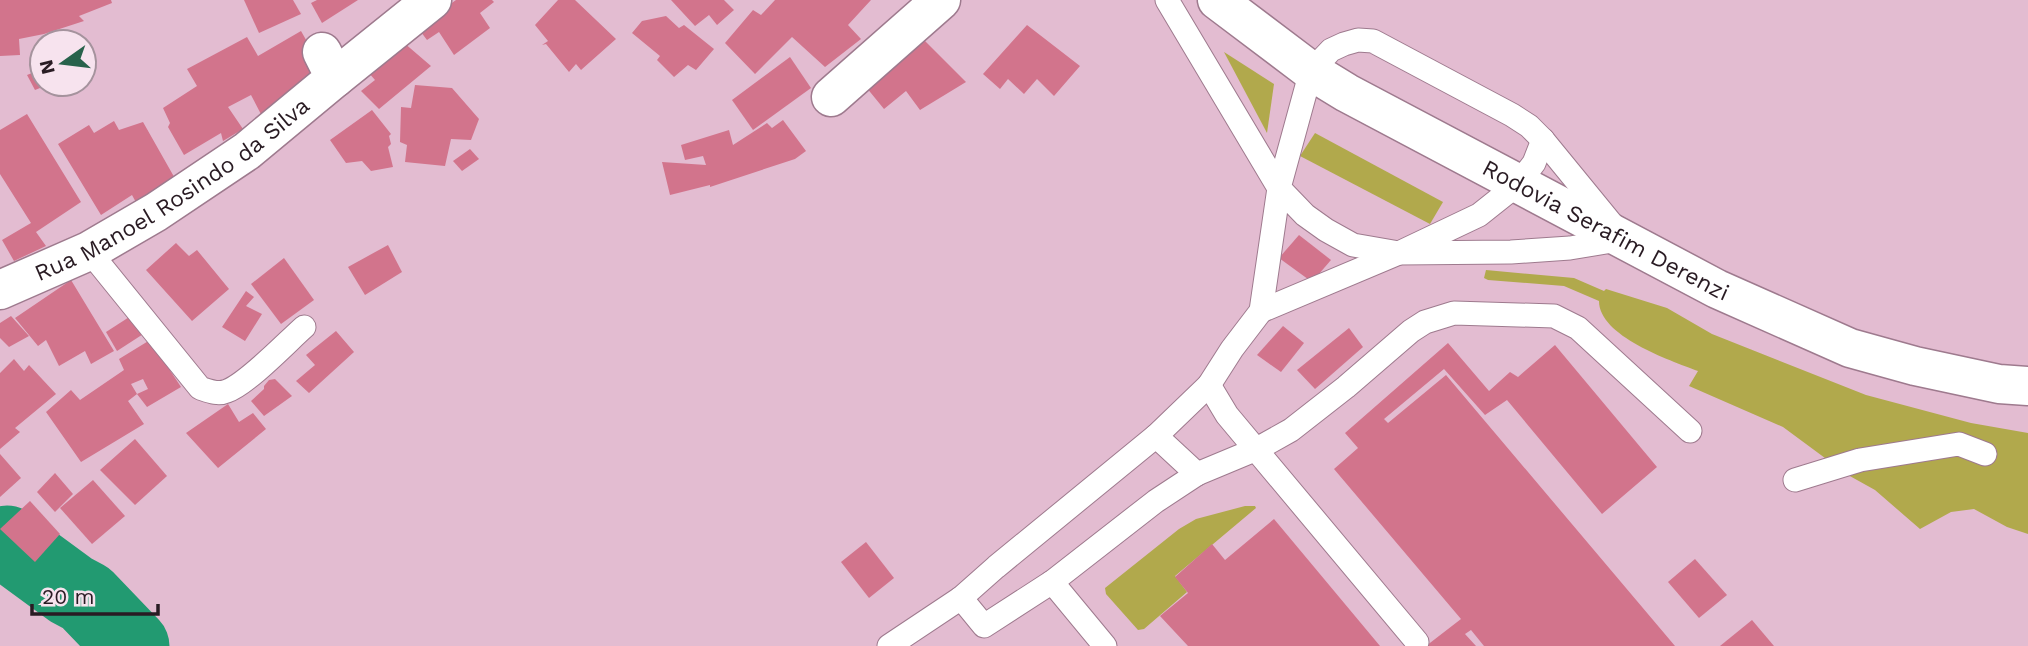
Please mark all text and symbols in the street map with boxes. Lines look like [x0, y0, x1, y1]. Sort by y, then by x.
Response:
north arrow [28, 28, 98, 98]
text: N [34, 57, 60, 77]
street label: Rua Manoel Rosindo da Silva [31, 92, 315, 287]
street label: Rodovia Serafim Derenzi [1478, 154, 1733, 307]
scale bar [32, 572, 158, 616]
text: 20 m [42, 584, 94, 609]

